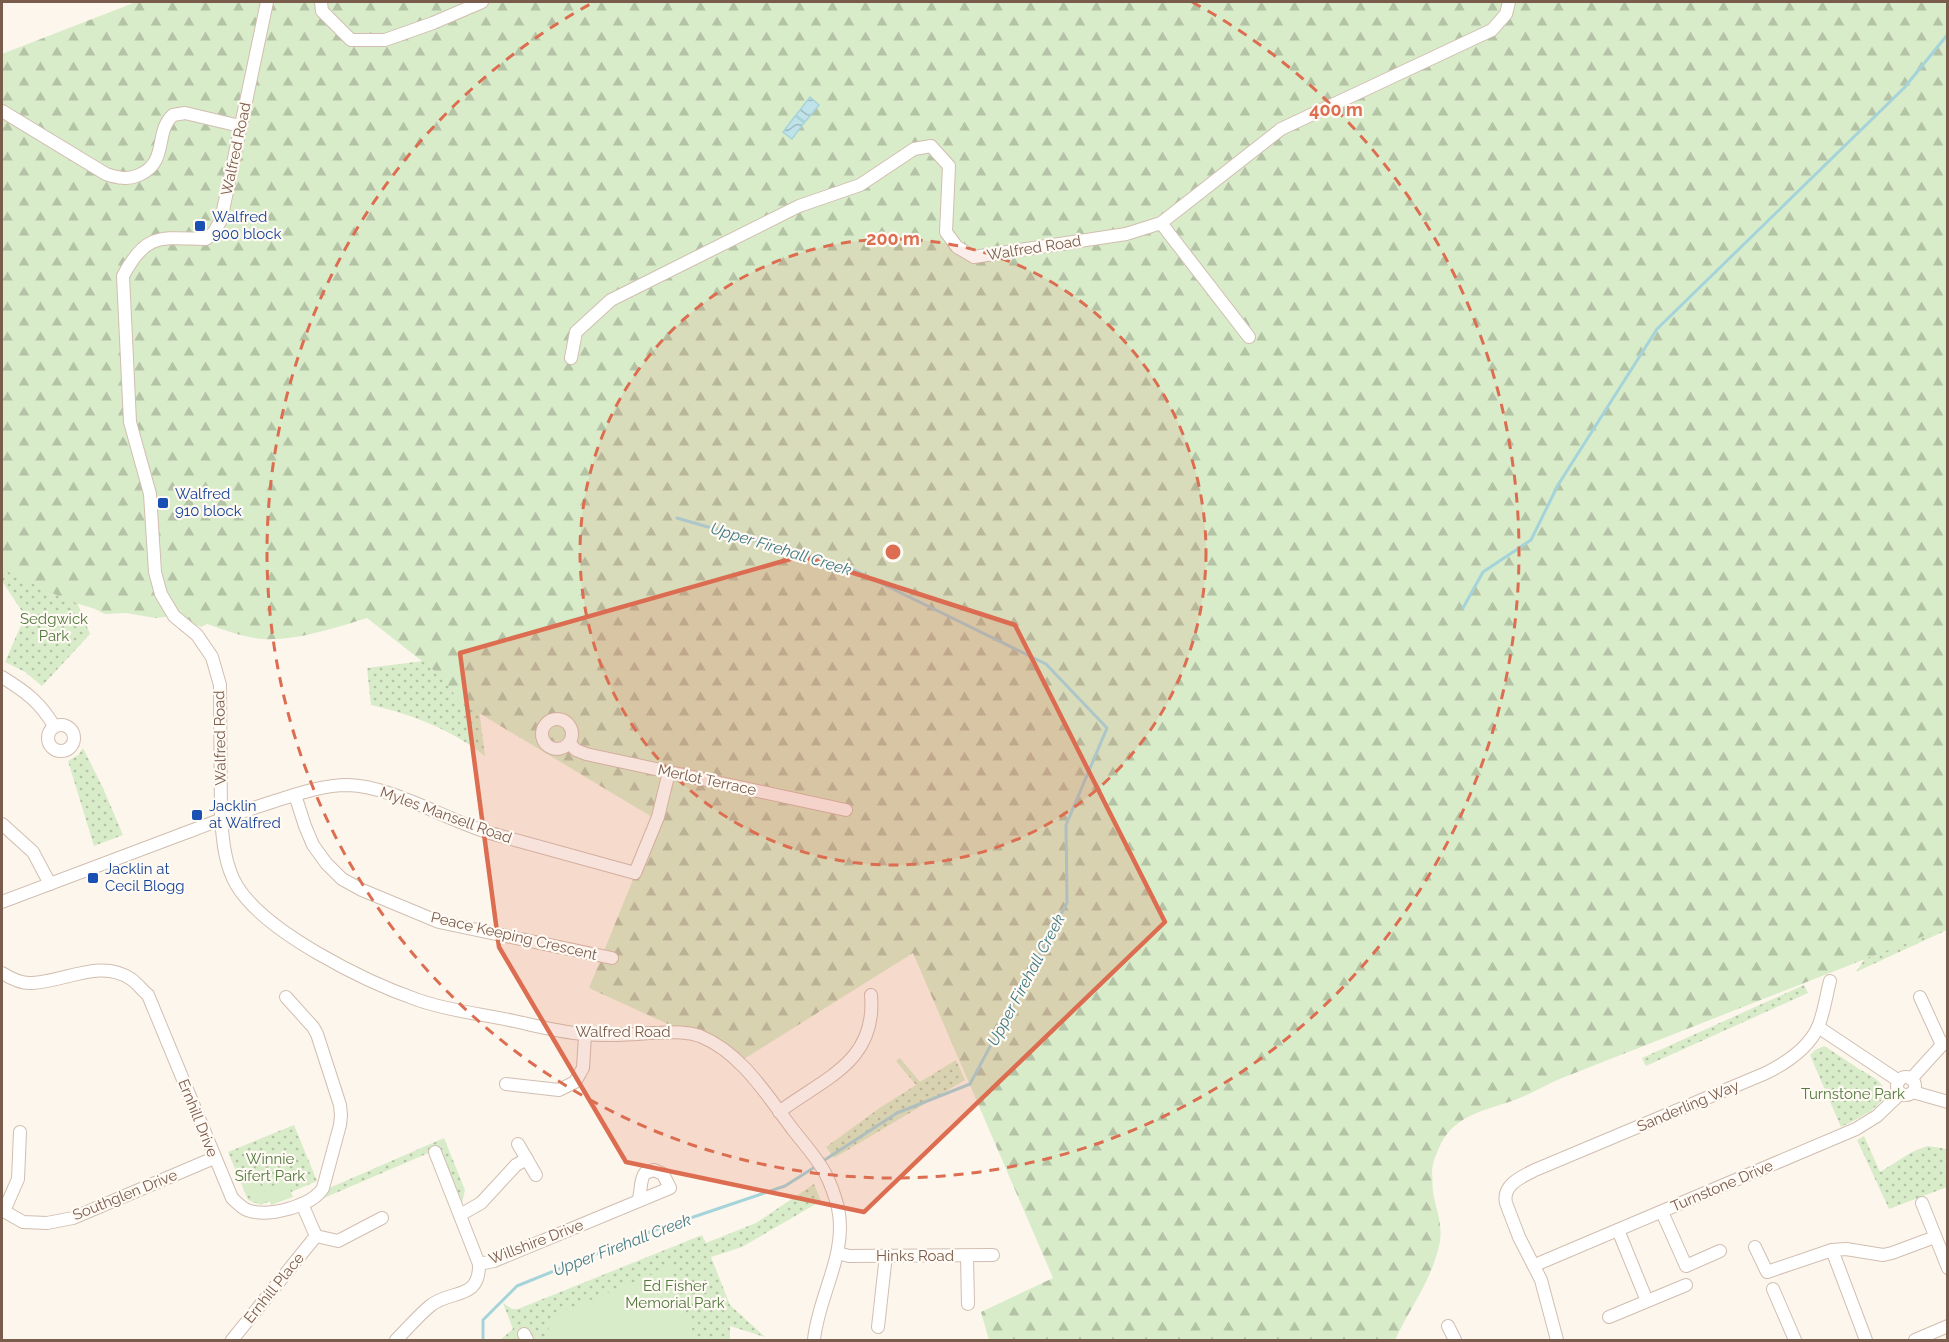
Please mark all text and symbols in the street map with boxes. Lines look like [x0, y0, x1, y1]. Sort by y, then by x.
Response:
text: 400 m [1309, 99, 1363, 120]
street label: Walfred Road [217, 101, 255, 197]
place label: Walfred 900 block [212, 208, 281, 243]
marker: Walfred 900 block [193, 219, 207, 233]
text: 200 m [866, 228, 920, 249]
street label: Walfred Road [986, 232, 1082, 264]
place label: Walfred 910 block [175, 485, 242, 520]
marker: Walfred 910 block [156, 496, 170, 510]
water label: Upper Firehall Creek [708, 519, 854, 580]
centre of rings [883, 542, 903, 562]
park label: Sedgwick Park [20, 610, 88, 645]
street label: Walfred Road [210, 690, 230, 786]
street label: Merlot Terrace [656, 761, 758, 799]
street label: Myles Mansell Road [378, 783, 514, 847]
place label: Jacklin at Walfred [209, 797, 281, 832]
marker: Jacklin at Walfred [190, 808, 204, 822]
place label: Jacklin at Cecil Blogg [105, 860, 185, 895]
marker: Jacklin at Cecil Blogg [86, 871, 100, 885]
street label: Peace Keeping Crescent [429, 908, 599, 964]
water label: Upper Firehall Creek [983, 911, 1069, 1049]
street label: Walfred Road [575, 1023, 671, 1041]
street label: Ernhill Drive [174, 1076, 222, 1160]
street label: Sanderling Way [1634, 1076, 1742, 1136]
park label: Turnstone Park [1801, 1085, 1905, 1103]
park label: Winnie Sifert Park [235, 1150, 305, 1185]
street label: Turnstone Drive [1668, 1156, 1776, 1216]
street label: Southglen Drive [70, 1166, 180, 1224]
water label: Upper Firehall Creek [550, 1210, 694, 1280]
street label: Willshire Drive [486, 1216, 586, 1268]
street label: Hinks Road [876, 1247, 954, 1265]
street label: Ernhill Place [240, 1249, 308, 1327]
park label: Ed Fisher Memorial Park [625, 1277, 725, 1312]

